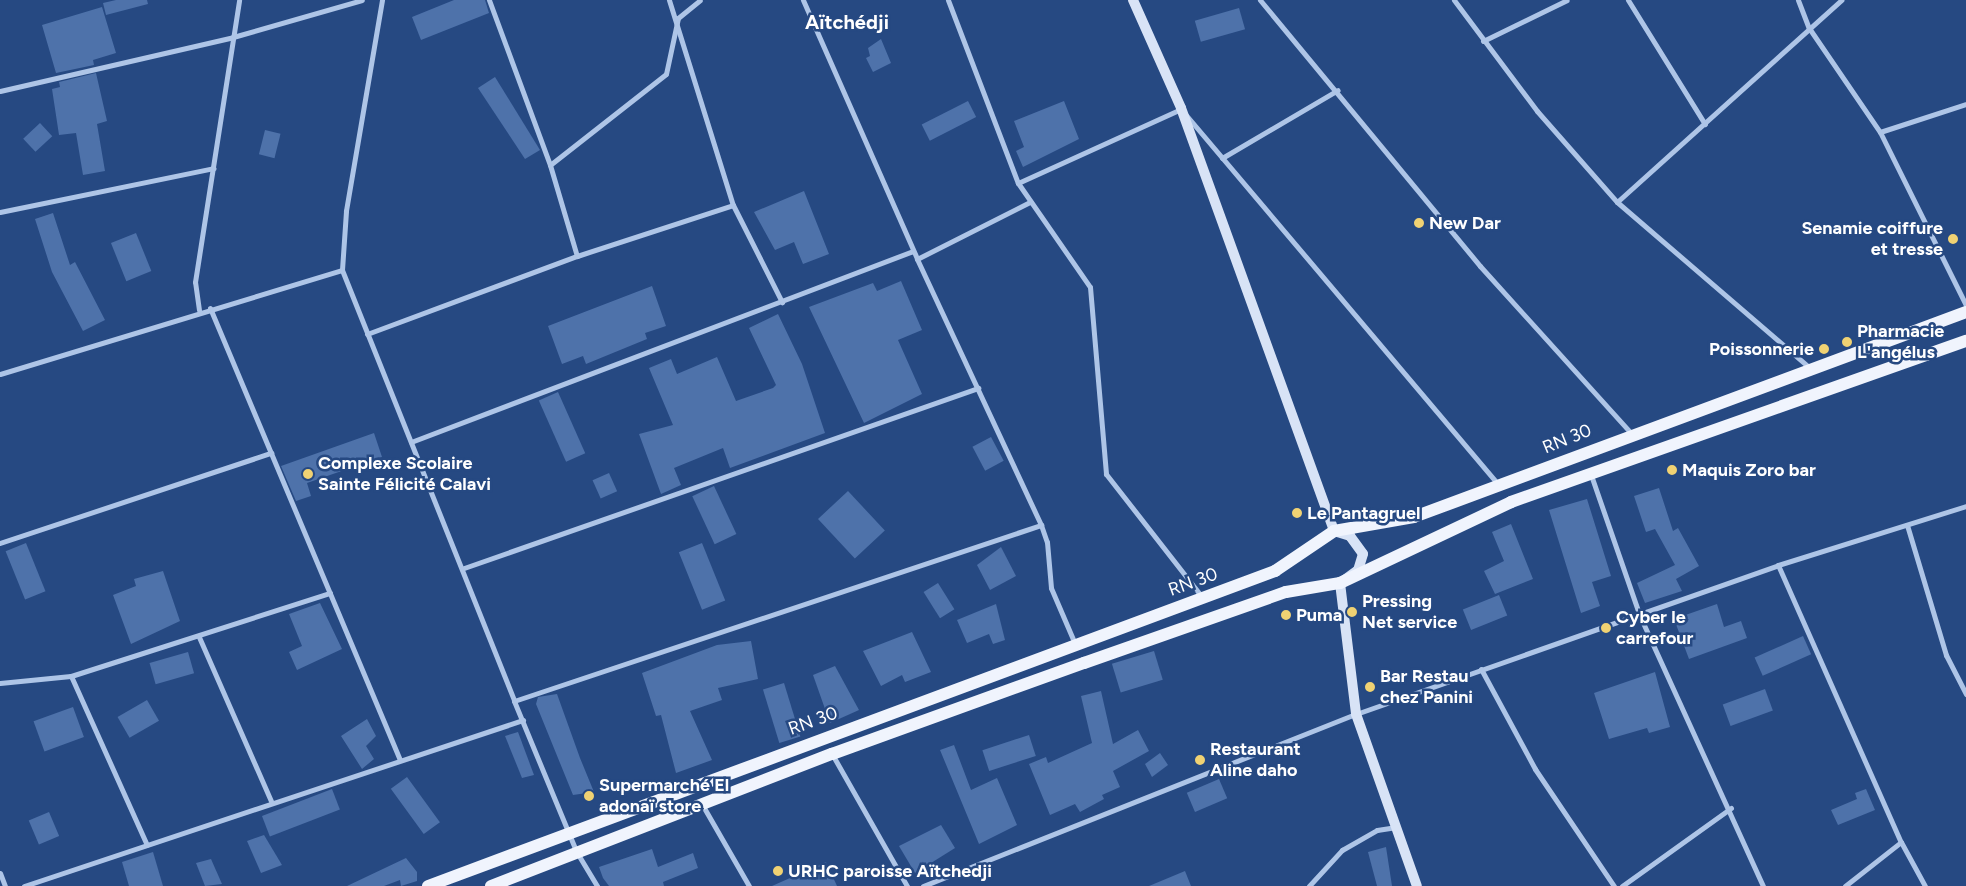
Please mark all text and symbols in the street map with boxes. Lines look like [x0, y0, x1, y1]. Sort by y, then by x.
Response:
district label: Aïtchédji [805, 10, 889, 34]
place label: New Dar [1429, 212, 1501, 234]
marker: New Dar [1413, 217, 1425, 229]
place label: Senamie coiffure et tresse [1801, 218, 1943, 260]
marker: Senamie coiffure et tresse [1947, 233, 1959, 245]
place label: Pharmacie L'angélus [1857, 321, 1944, 364]
marker: Pharmacie L'angélus [1841, 336, 1853, 348]
place label: Poissonnerie [1709, 338, 1814, 360]
marker: Poissonnerie [1818, 343, 1830, 355]
street label: RN 30 [1539, 419, 1595, 459]
place label: Complexe Scolaire Sainte Félicité Calavi [318, 453, 491, 496]
place label: Maquis Zoro bar [1682, 459, 1816, 481]
marker: Maquis Zoro bar [1666, 464, 1678, 476]
marker: Complexe Scolaire Sainte Félicité Calavi [302, 468, 314, 480]
place label: Le Pantagruel [1307, 502, 1420, 524]
marker: Le Pantagruel [1291, 507, 1303, 519]
street label: RN 30 [1165, 563, 1221, 601]
place label: Pressing Net service [1362, 591, 1457, 634]
place label: Puma [1296, 604, 1342, 626]
marker: Pressing Net service [1346, 606, 1358, 618]
place label: Cyber le carrefour [1616, 607, 1693, 650]
marker: Puma [1280, 609, 1292, 621]
marker: Cyber le carrefour [1600, 622, 1612, 634]
place label: Bar Restau chez Panini [1380, 666, 1473, 709]
marker: Bar Restau chez Panini [1364, 681, 1376, 693]
street label: RN 30 [785, 702, 841, 740]
place label: Restaurant Aline daho [1210, 739, 1301, 782]
marker: Restaurant Aline daho [1194, 754, 1206, 766]
place label: Supermarché El adonaï store [599, 775, 729, 818]
marker: Supermarché El adonaï store [583, 790, 595, 802]
place label: URHC paroisse Aïtchedji [788, 860, 992, 882]
marker: URHC paroisse Aïtchedji [772, 865, 784, 877]

